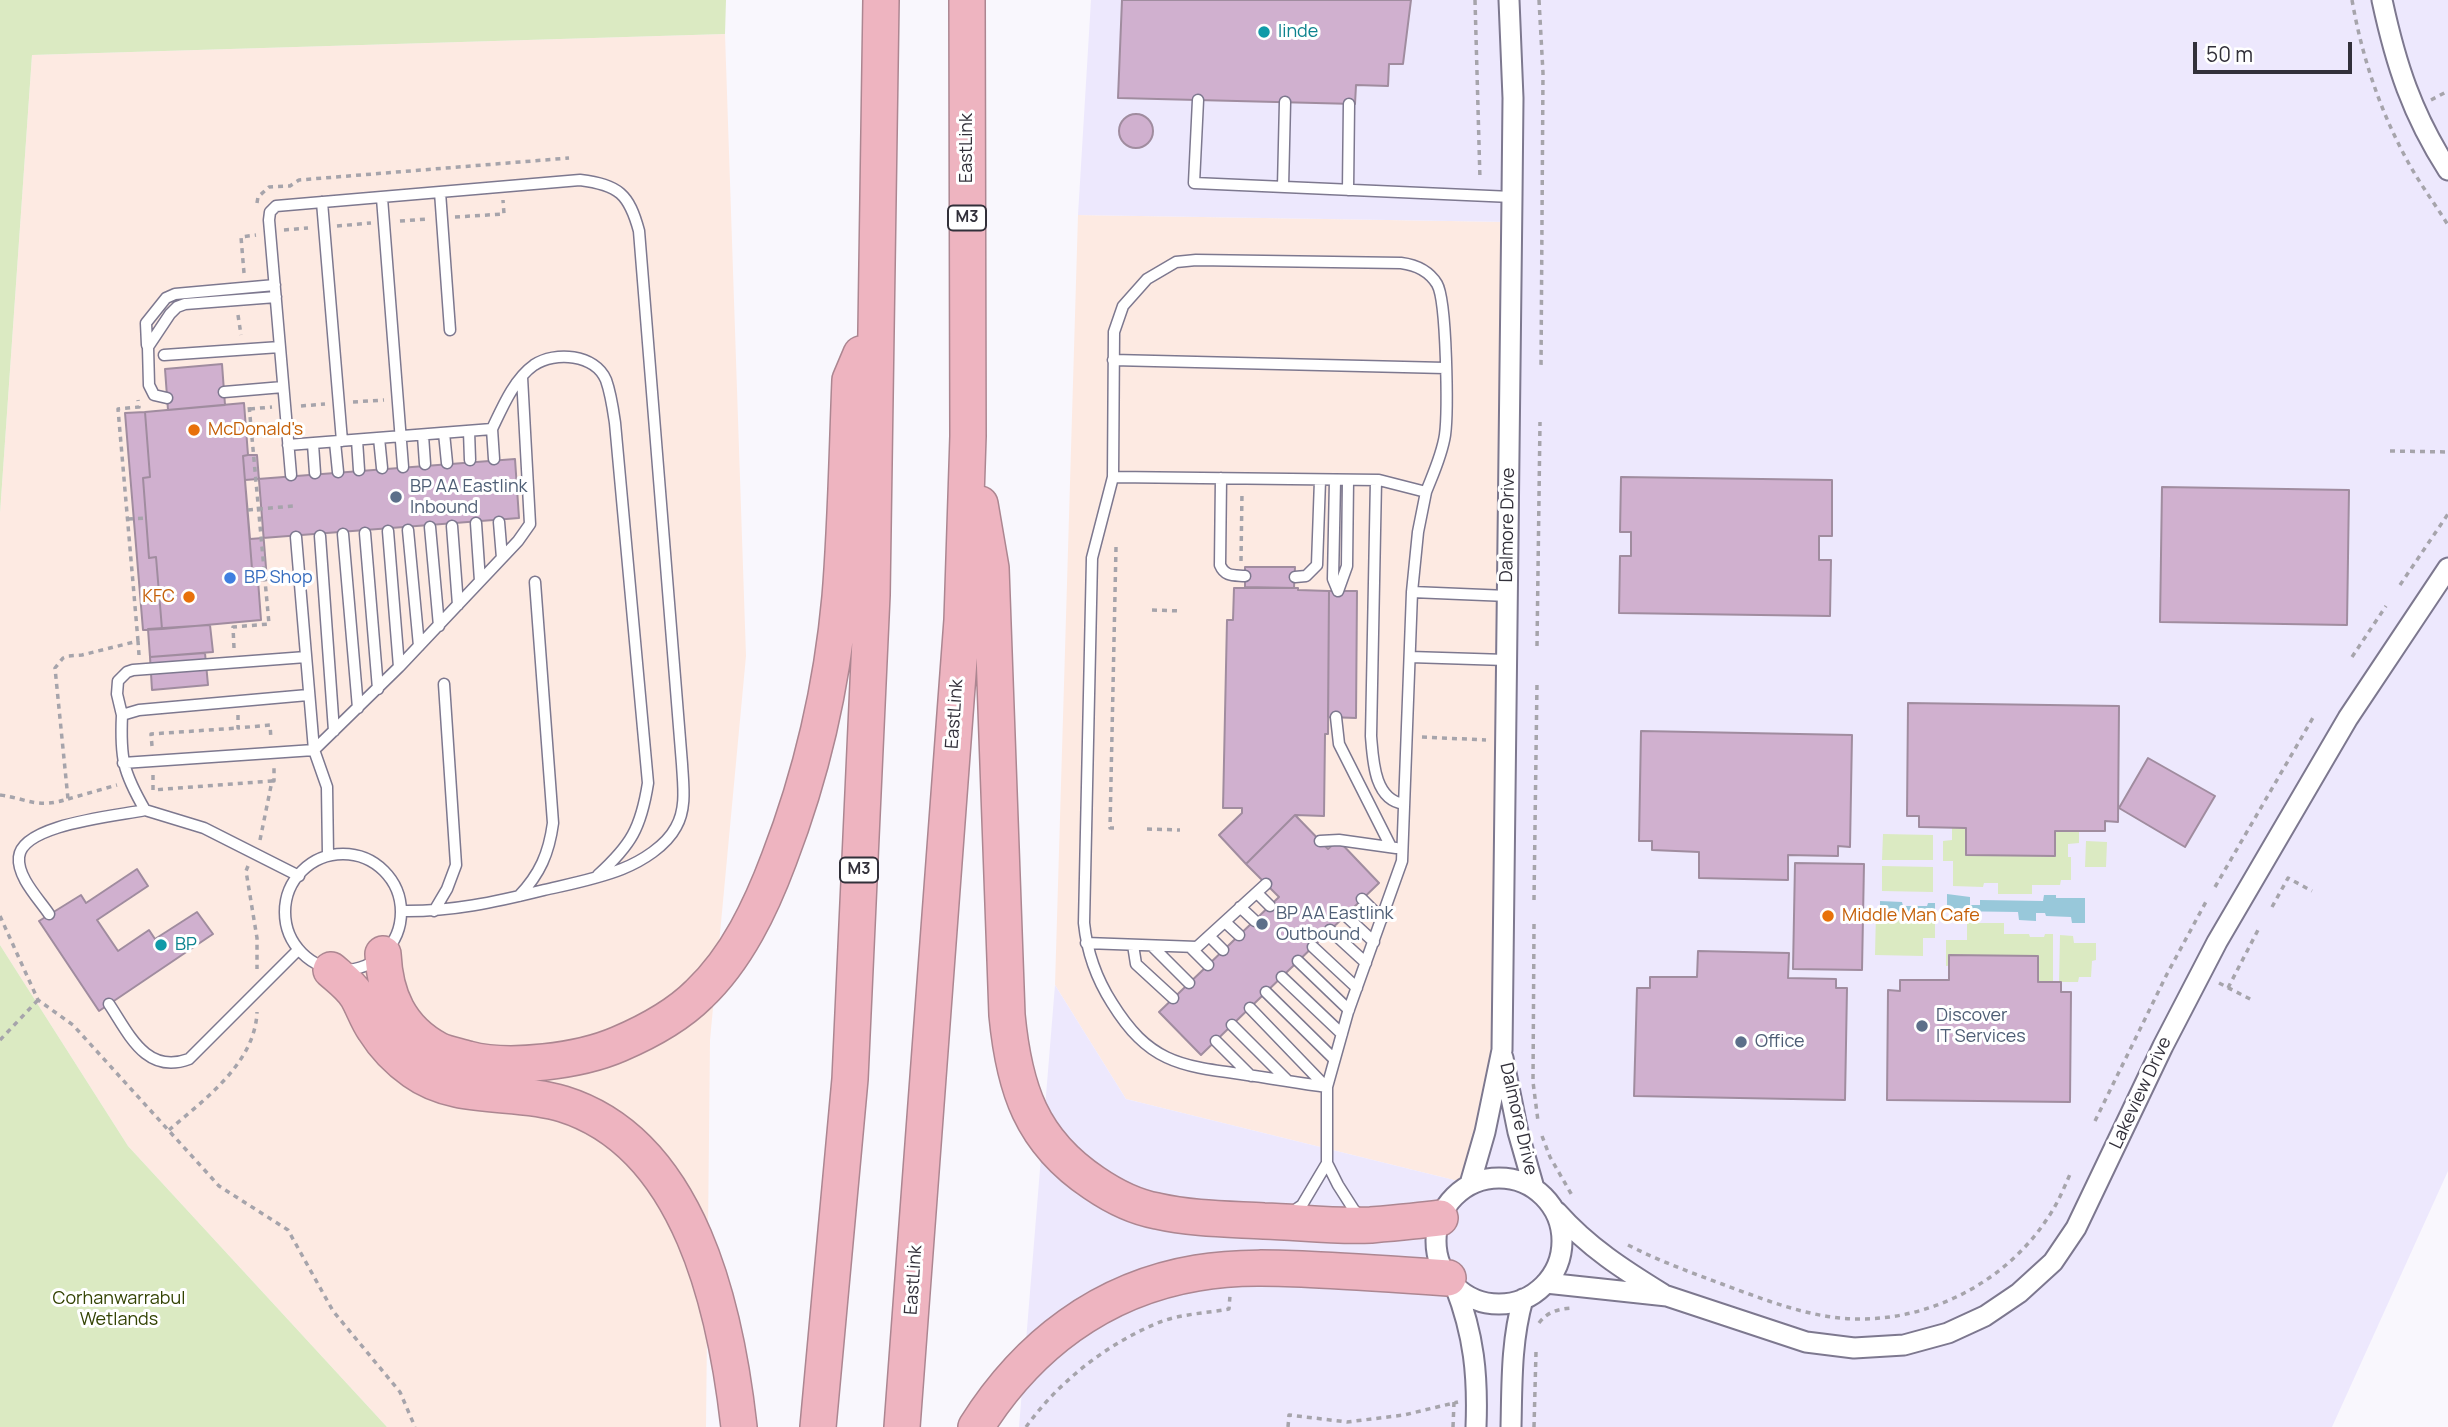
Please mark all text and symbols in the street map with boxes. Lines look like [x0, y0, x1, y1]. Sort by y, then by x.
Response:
place label: linde [1278, 21, 1318, 43]
marker: linde [1256, 24, 1272, 40]
scale bar [2196, 28, 2355, 72]
text: 50 m [2206, 40, 2253, 68]
street label: EastLink [956, 113, 978, 183]
road number: M3 [948, 206, 986, 230]
place label: McDonald's [208, 419, 303, 441]
marker: McDonald's [186, 422, 202, 438]
street label: Dalmore Drive [1496, 467, 1520, 583]
place label: BP AA Eastlink Inbound [410, 476, 528, 518]
marker: BP AA Eastlink Inbound [388, 489, 404, 505]
place label: BP Shop [244, 567, 313, 589]
marker: BP Shop [222, 570, 238, 586]
place label: KFC [142, 586, 175, 608]
marker: KFC [181, 589, 197, 605]
street label: EastLink [942, 678, 968, 750]
road number: M3 [840, 858, 878, 883]
place label: BP AA Eastlink Outbound [1276, 903, 1394, 946]
place label: Middle Man Cafe [1842, 905, 1980, 927]
marker: Middle Man Cafe [1820, 908, 1836, 924]
marker: BP AA Eastlink Outbound [1254, 916, 1270, 932]
place label: BP [175, 934, 197, 956]
marker: BP [153, 937, 169, 953]
place label: Discover IT Services [1936, 1005, 2026, 1048]
marker: Discover IT Services [1914, 1018, 1930, 1034]
place label: Office [1755, 1031, 1805, 1053]
marker: Office [1733, 1034, 1749, 1050]
street label: Lakeview Drive [2106, 1034, 2176, 1152]
street label: Dalmore Drive [1495, 1061, 1541, 1177]
street label: EastLink [901, 1244, 927, 1316]
park label: Corhanwarrabul Wetlands [53, 1288, 185, 1330]

